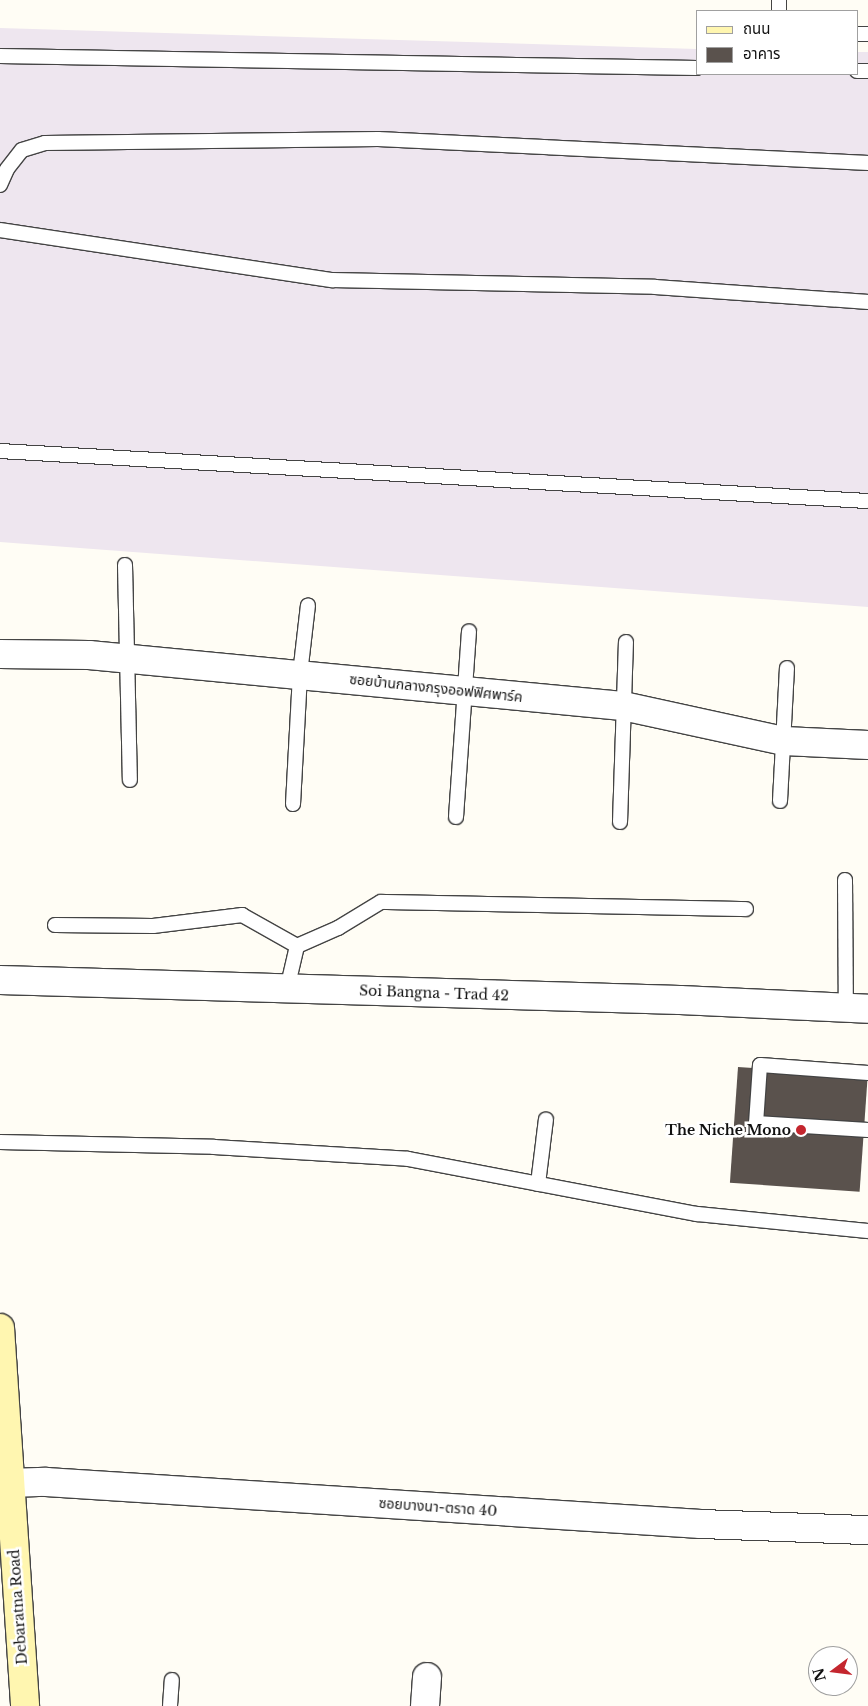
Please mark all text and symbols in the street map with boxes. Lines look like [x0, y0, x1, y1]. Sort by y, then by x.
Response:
legend [696, 10, 858, 75]
text: ถนน [743, 19, 770, 38]
text: อาคาร [743, 44, 780, 63]
street label: ซอยบ้านกลางกรุงออฟฟิศพาร์ค [349, 671, 523, 705]
street label: Soi Bangna - Trad 42 [359, 982, 509, 1004]
place label: The Niche Mono [665, 1122, 791, 1138]
marker: The Niche Mono [795, 1124, 807, 1136]
street label: ซอยบางนา-ตราด 40 [378, 1494, 498, 1520]
street label: Debaratna Road [6, 1549, 30, 1665]
north arrow [808, 1646, 858, 1696]
text: N [809, 1666, 830, 1683]

